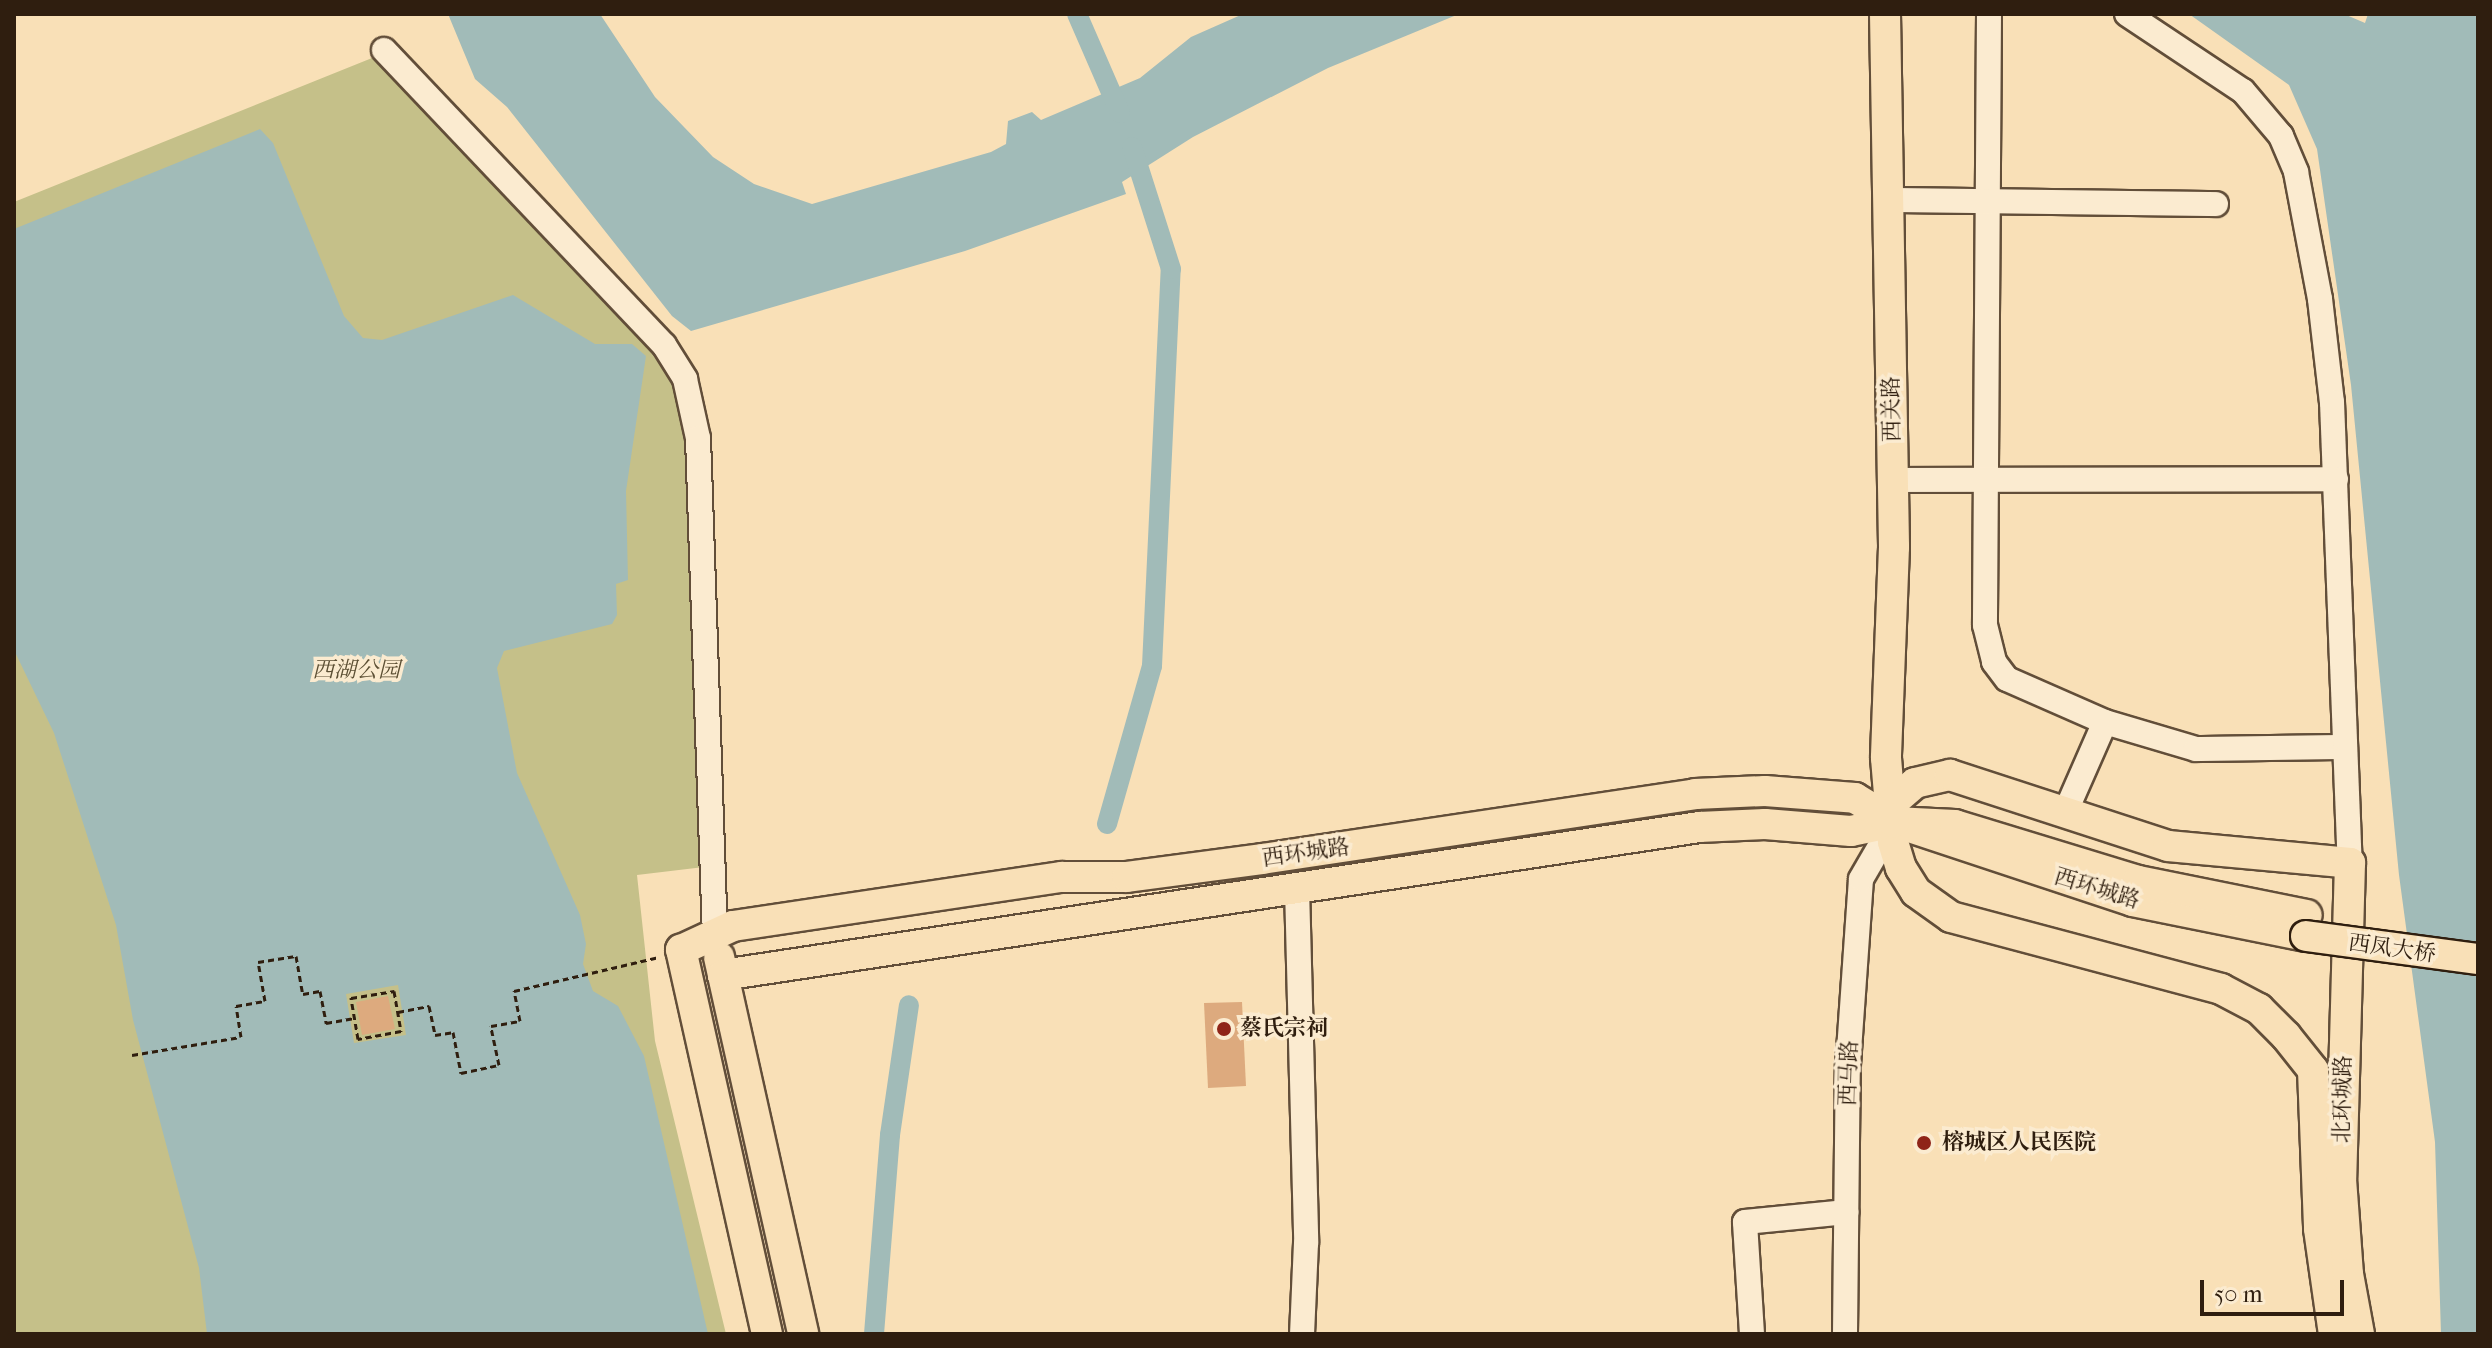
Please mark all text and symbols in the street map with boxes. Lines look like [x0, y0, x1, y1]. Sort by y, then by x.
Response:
street label: 西关路 [1878, 376, 1906, 442]
park label: 西湖公园 [312, 658, 400, 684]
street label: 西环城路 [1261, 834, 1351, 872]
street label: 西环城路 [2051, 864, 2143, 914]
street label: 西凤大桥 [2347, 930, 2437, 968]
place label: 蔡氏宗祠 [1240, 1016, 1328, 1042]
marker: 蔡氏宗祠 [1215, 1020, 1233, 1038]
street label: 西马路 [1835, 1040, 1863, 1106]
street label: 北环城路 [2329, 1055, 2357, 1143]
place label: 榕城区人民医院 [1942, 1130, 2096, 1156]
marker: 榕城区人民医院 [1913, 1132, 1935, 1154]
scale bar [2204, 1264, 2348, 1314]
text: 50 m [2214, 1280, 2263, 1308]

